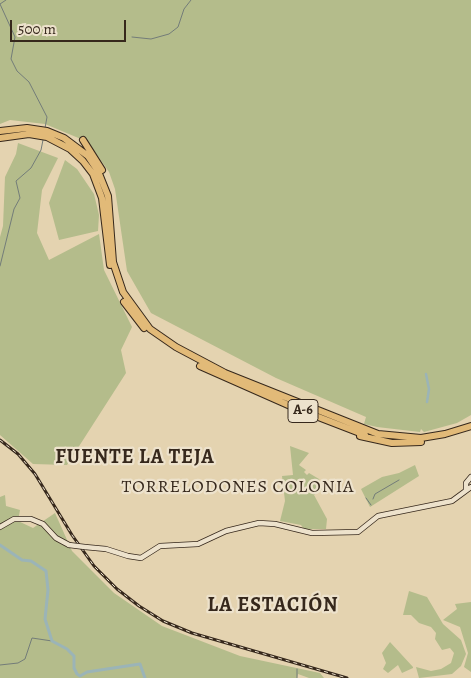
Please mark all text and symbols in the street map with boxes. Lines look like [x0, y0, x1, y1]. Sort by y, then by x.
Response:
scale bar [12, 10, 129, 42]
text: 500 m [18, 19, 56, 39]
road number: A-6 [288, 400, 318, 422]
district label: FUENTE LA TEJA [53, 446, 217, 470]
district label: TORRELODONES COLONIA [119, 477, 357, 499]
district label: LA ESTACIÓN [206, 594, 340, 618]

